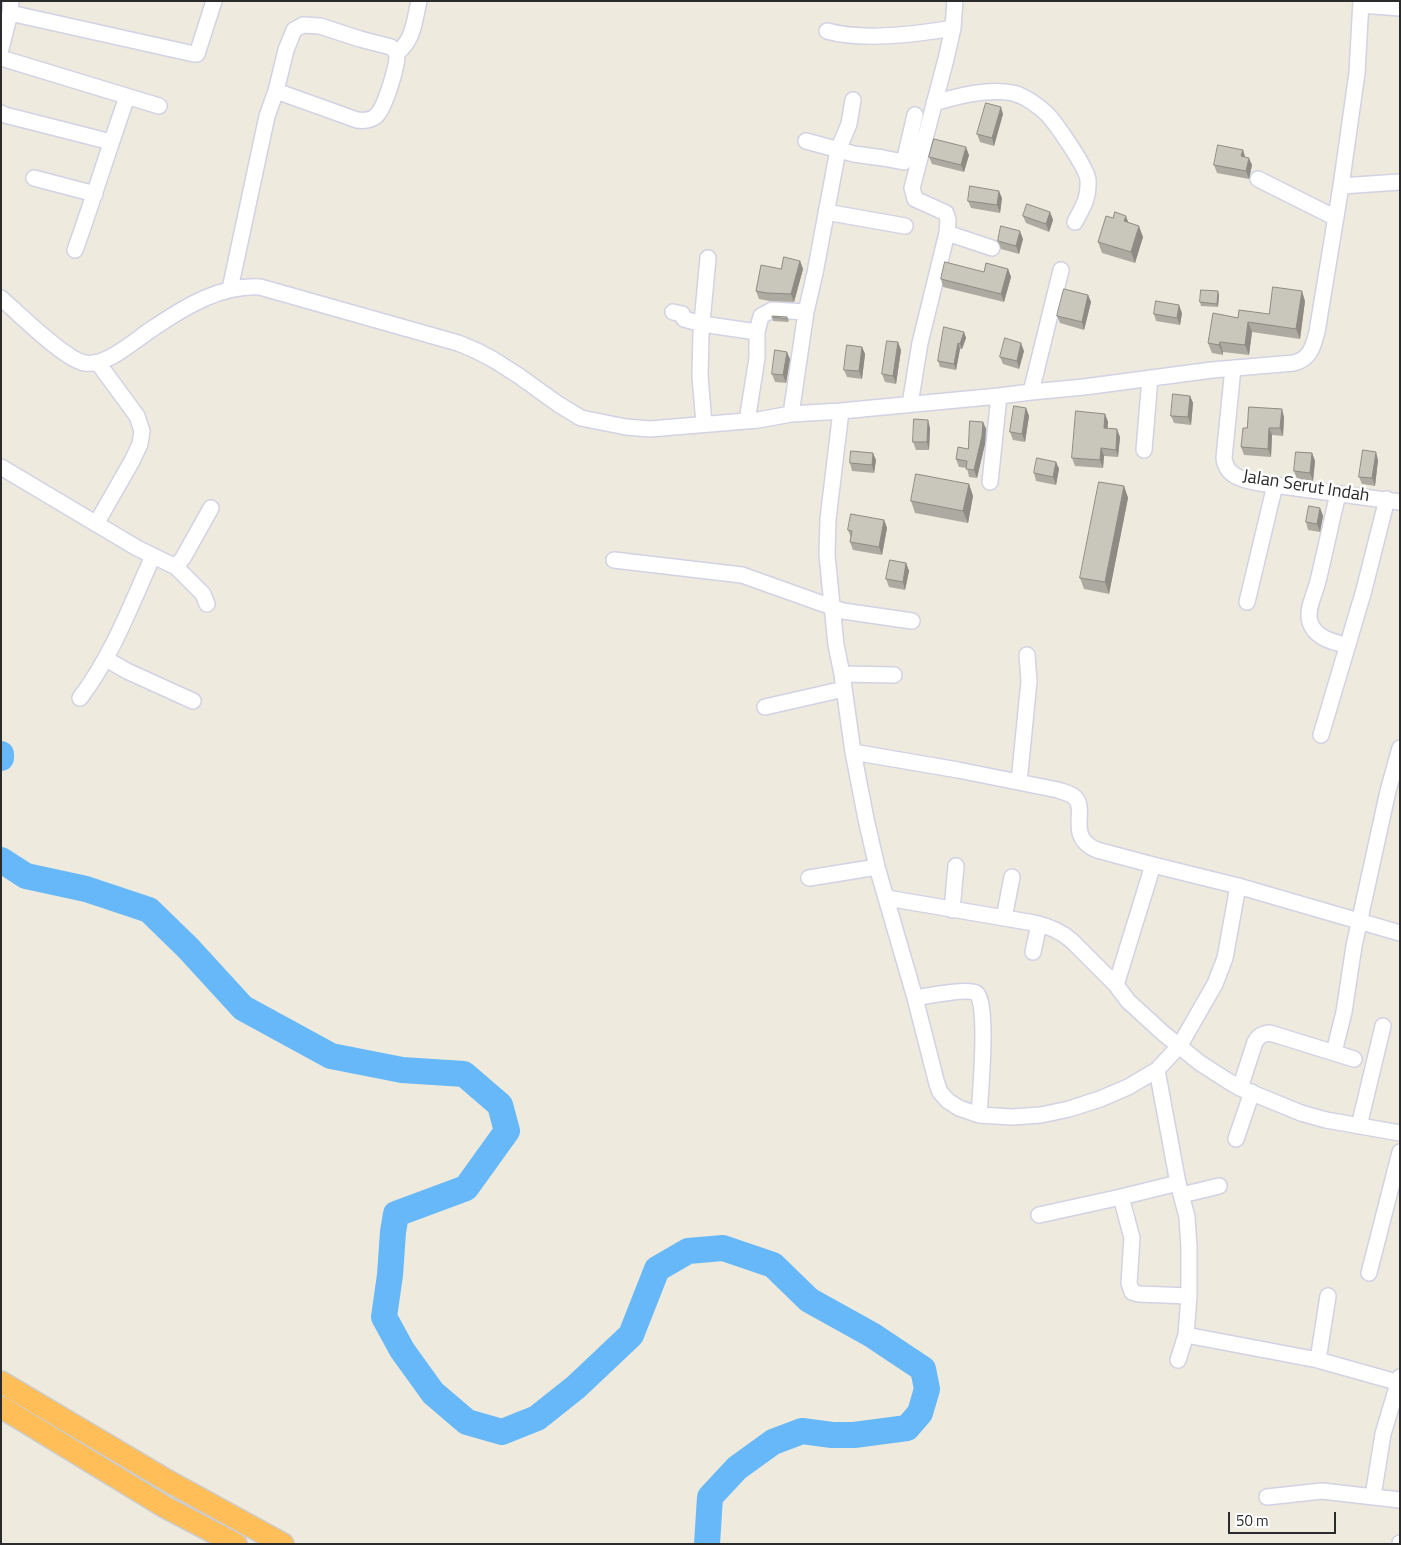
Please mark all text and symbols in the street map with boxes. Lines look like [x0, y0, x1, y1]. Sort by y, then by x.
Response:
street label: Jalan Serut Indah [1241, 466, 1371, 508]
scale bar [1231, 1502, 1338, 1534]
text: 50 m [1236, 1509, 1269, 1532]

